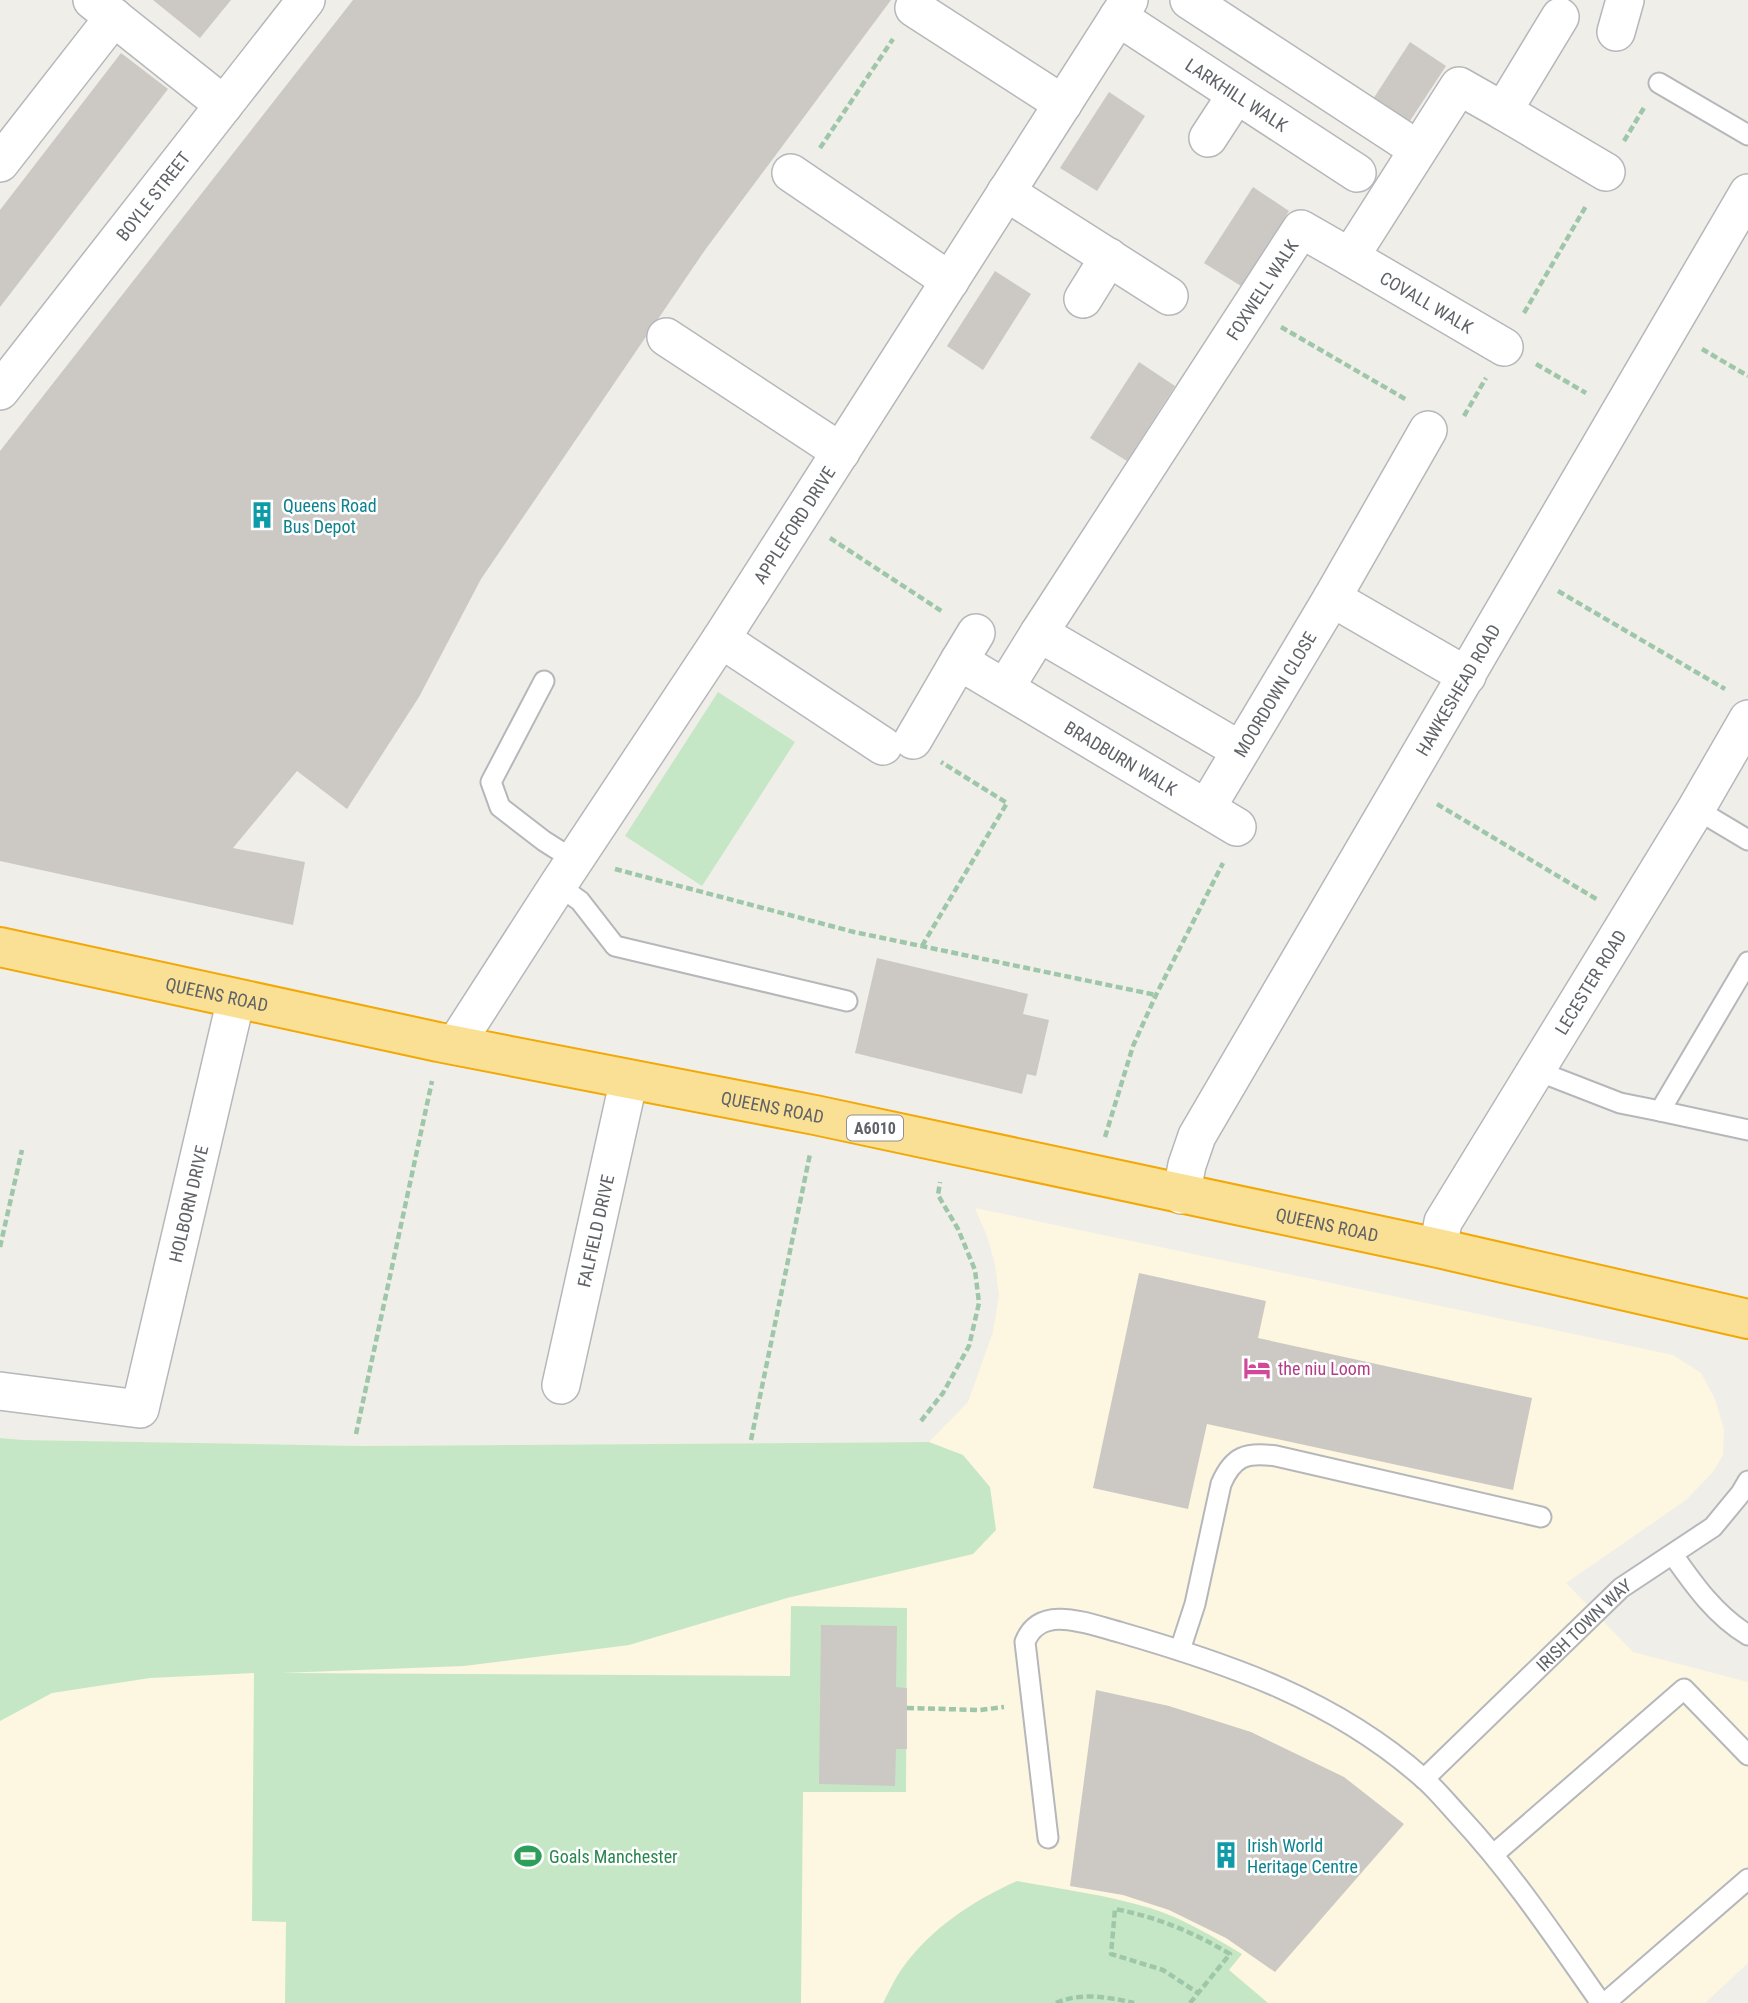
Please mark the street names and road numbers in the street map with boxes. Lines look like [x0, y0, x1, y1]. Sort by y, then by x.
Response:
street label: LARKHILL WALK [1182, 54, 1292, 136]
street label: BOYLE STREET [112, 147, 194, 244]
street label: FOXWELL WALK [1222, 235, 1302, 344]
street label: COVALL WALK [1377, 267, 1477, 337]
street label: APPLEFORD DRIVE [749, 462, 839, 587]
street label: HAWKESHEAD ROAD [1411, 620, 1504, 759]
street label: MOORDOWN CLOSE [1229, 628, 1320, 761]
street label: BRADBURN WALK [1061, 716, 1181, 799]
street label: LECESTER ROAD [1550, 926, 1630, 1038]
street label: QUEENS ROAD [164, 973, 270, 1015]
street label: QUEENS ROAD [719, 1087, 826, 1127]
road number: A6010 [847, 1116, 903, 1140]
street label: HOLBORN DRIVE [164, 1143, 212, 1264]
street label: FALFIELD DRIVE [573, 1172, 618, 1289]
street label: QUEENS ROAD [1274, 1203, 1380, 1246]
street label: IRISH TOWN WAY [1531, 1574, 1635, 1675]

